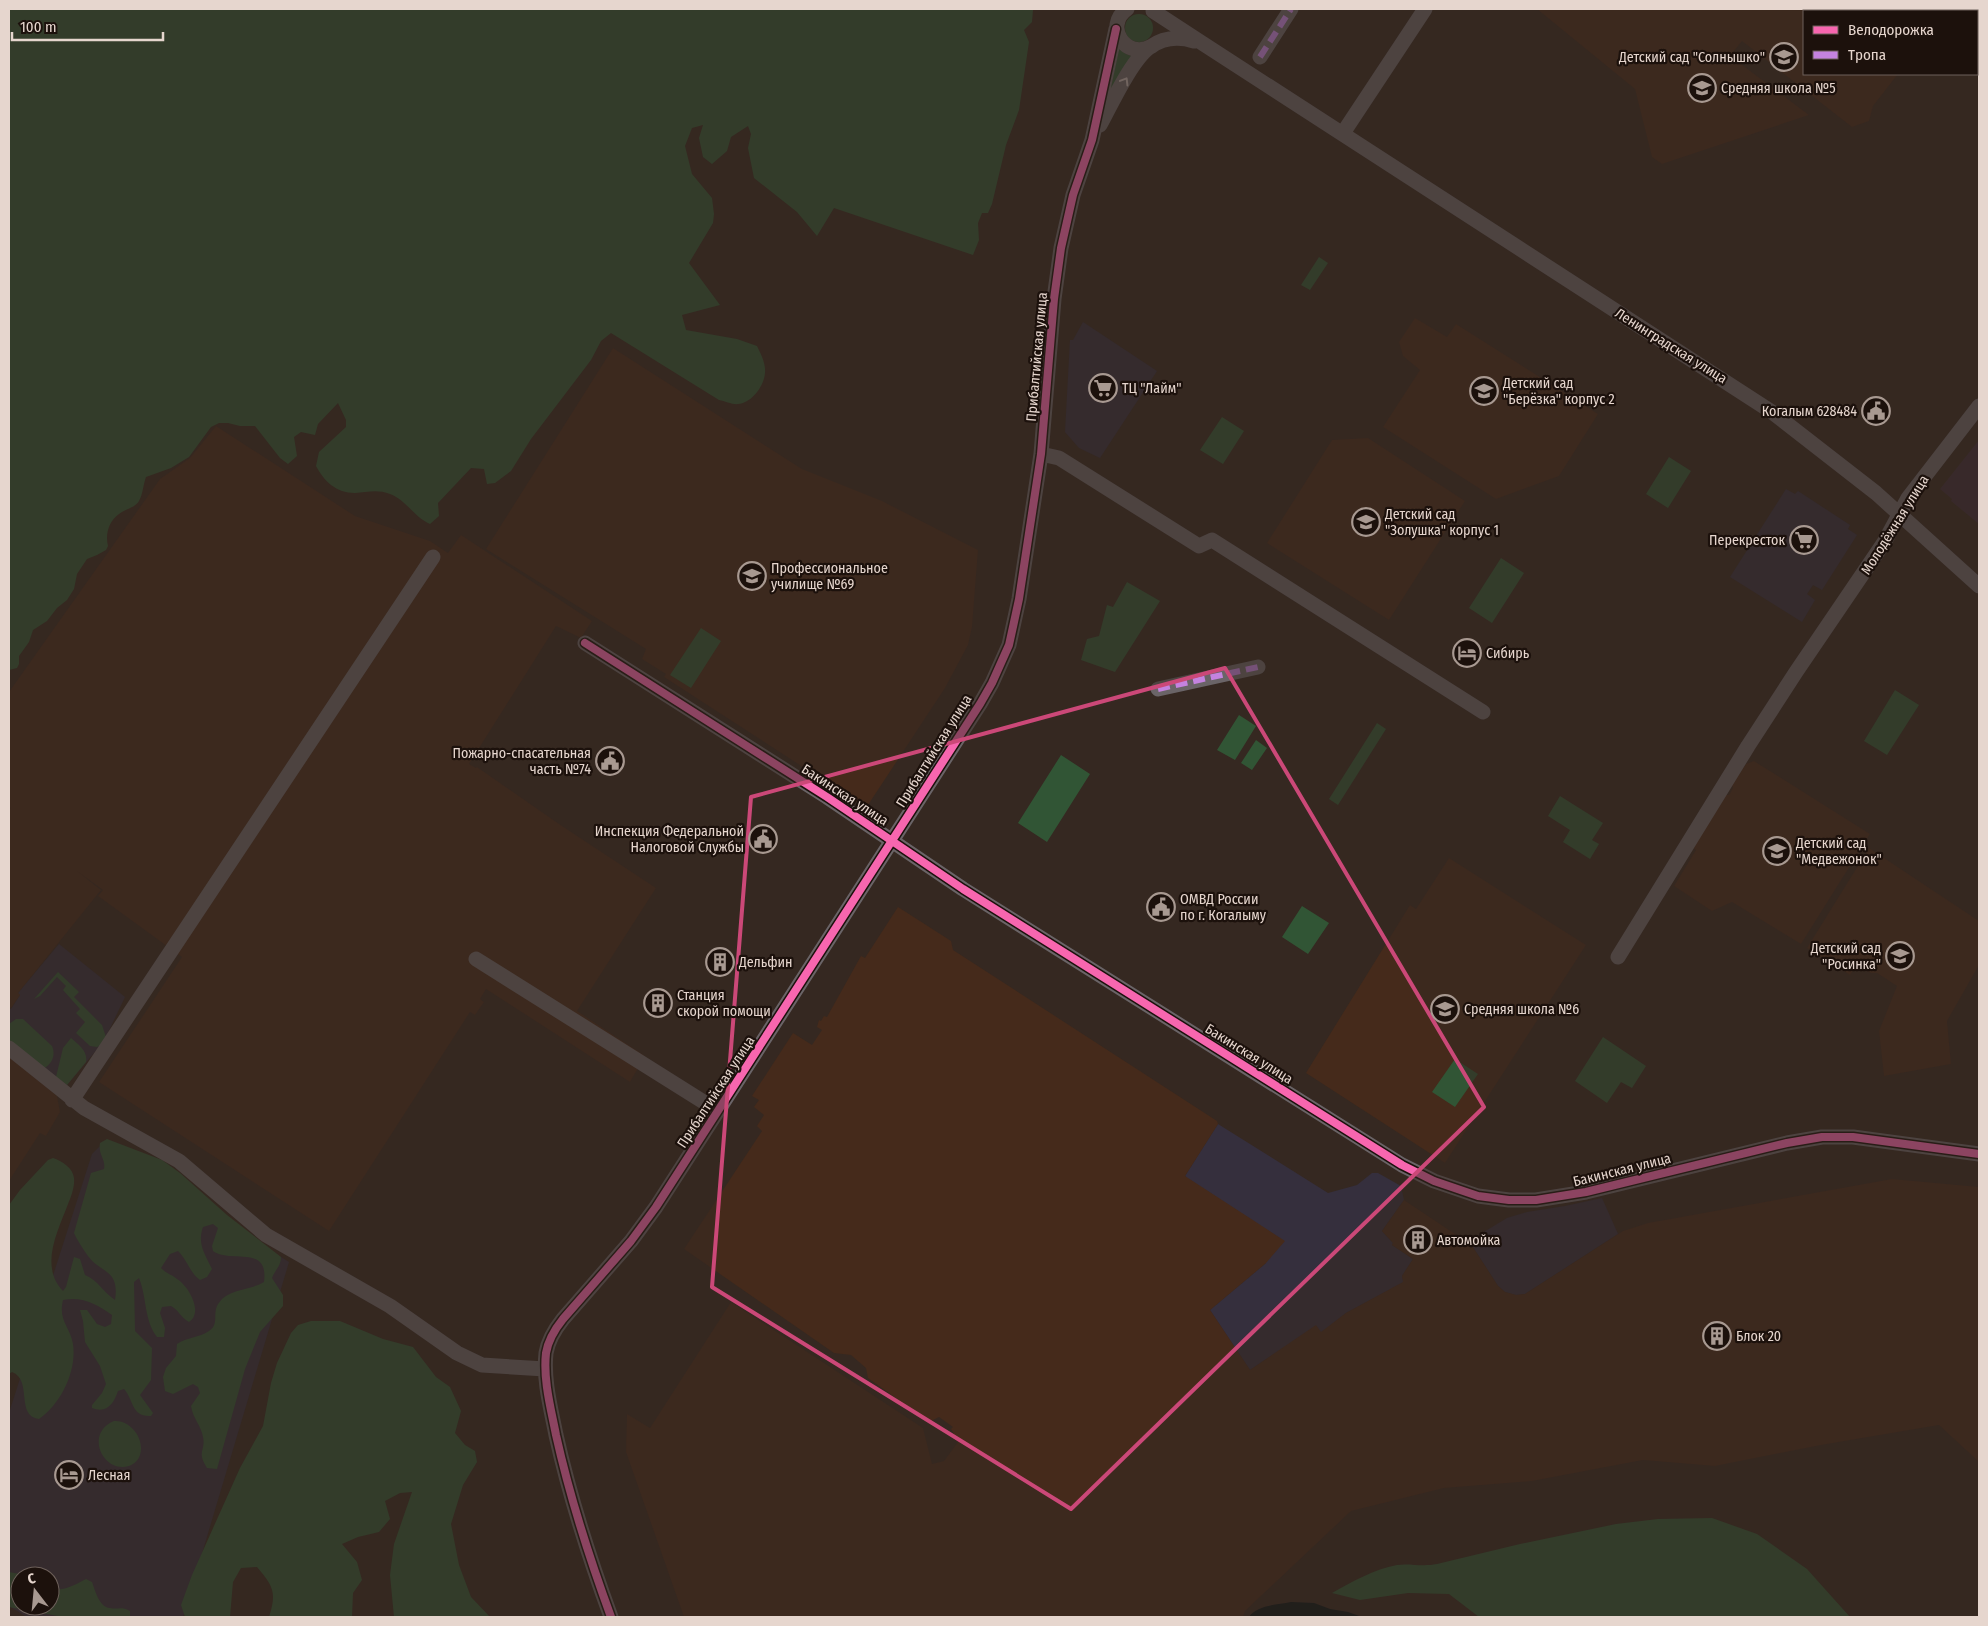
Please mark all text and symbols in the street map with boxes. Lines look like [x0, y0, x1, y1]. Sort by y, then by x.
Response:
scale bar [12, 10, 164, 42]
legend [1803, 10, 1978, 75]
text: 100 m [20, 18, 57, 36]
text: Велодорожка [1848, 21, 1934, 39]
school or university icon: Детский сад "Солнышко" [1769, 42, 1799, 72]
text: Тропа [1848, 46, 1886, 64]
place label: Детский сад "Солнышко" [1618, 49, 1765, 66]
school or university icon: Средняя школа №5 [1687, 73, 1717, 103]
one-way arrow [1119, 77, 1129, 86]
place label: Средняя школа №5 [1721, 80, 1836, 97]
street label: Прибалтийская улица [1023, 291, 1051, 422]
street label: Ленинградская улица [1612, 305, 1730, 387]
supermarket icon: ТЦ "Лайм" [1088, 373, 1118, 403]
place label: Детский сад "Берёзка" корпус 2 [1502, 375, 1615, 408]
school or university icon: Детский сад "Берёзка" корпус 2 [1469, 376, 1499, 406]
place label: ТЦ "Лайм" [1122, 380, 1182, 397]
public building icon: Когалым 628484 [1861, 396, 1891, 426]
place label: Когалым 628484 [1762, 403, 1857, 420]
street label: Молодёжная улица [1858, 472, 1932, 578]
place label: Детский сад "Золушка" корпус 1 [1384, 506, 1499, 539]
school or university icon: Детский сад "Золушка" корпус 1 [1351, 507, 1381, 537]
supermarket icon: Перекресток [1789, 525, 1819, 555]
place label: Перекресток [1709, 532, 1785, 549]
place label: Профессиональное училище №69 [771, 560, 888, 593]
school or university icon: Профессиональное училище №69 [737, 561, 767, 591]
hotel icon: Сибирь [1452, 638, 1482, 668]
place label: Сибирь [1486, 645, 1530, 662]
street label: Прибалтийская улица [892, 691, 976, 811]
place label: Пожарно-спасательная часть №74 [453, 745, 591, 778]
public building icon: Пожарно-спасательная часть №74 [595, 746, 625, 776]
street label: Бакинская улица [798, 761, 892, 830]
place label: Инспекция Федеральной Налоговой Службы [595, 823, 744, 856]
public building icon: Инспекция Федеральной Налоговой Службы [748, 824, 778, 854]
place label: Детский сад "Медвежонок" [1795, 835, 1882, 868]
school or university icon: Детский сад "Медвежонок" [1762, 836, 1792, 866]
place label: ОМВД России по г. Когалыму [1180, 891, 1267, 924]
public building icon: ОМВД России по г. Когалыму [1146, 892, 1176, 922]
place label: Детский сад "Росинка" [1810, 940, 1881, 973]
school or university icon: Детский сад "Росинка" [1885, 941, 1915, 971]
building icon: Дельфин [705, 947, 735, 977]
place label: Дельфин [738, 954, 793, 971]
place label: Станция скорой помощи [677, 987, 771, 1020]
building icon: Станция скорой помощи [643, 988, 673, 1018]
school or university icon: Средняя школа №6 [1430, 994, 1460, 1024]
place label: Средняя школа №6 [1464, 1001, 1579, 1018]
street label: Бакинская улица [1202, 1020, 1296, 1088]
street label: Прибалтийская улица [674, 1033, 759, 1151]
street label: Бакинская улица [1571, 1150, 1673, 1190]
building icon: Автомойка [1403, 1225, 1433, 1255]
place label: Автомойка [1437, 1232, 1501, 1249]
building icon: Блок 20 [1702, 1321, 1732, 1351]
place label: Блок 20 [1736, 1328, 1781, 1345]
hotel icon: Лесная [54, 1460, 84, 1490]
place label: Лесная [88, 1467, 130, 1484]
north arrow [10, 1566, 60, 1616]
text: С [26, 1570, 38, 1588]

